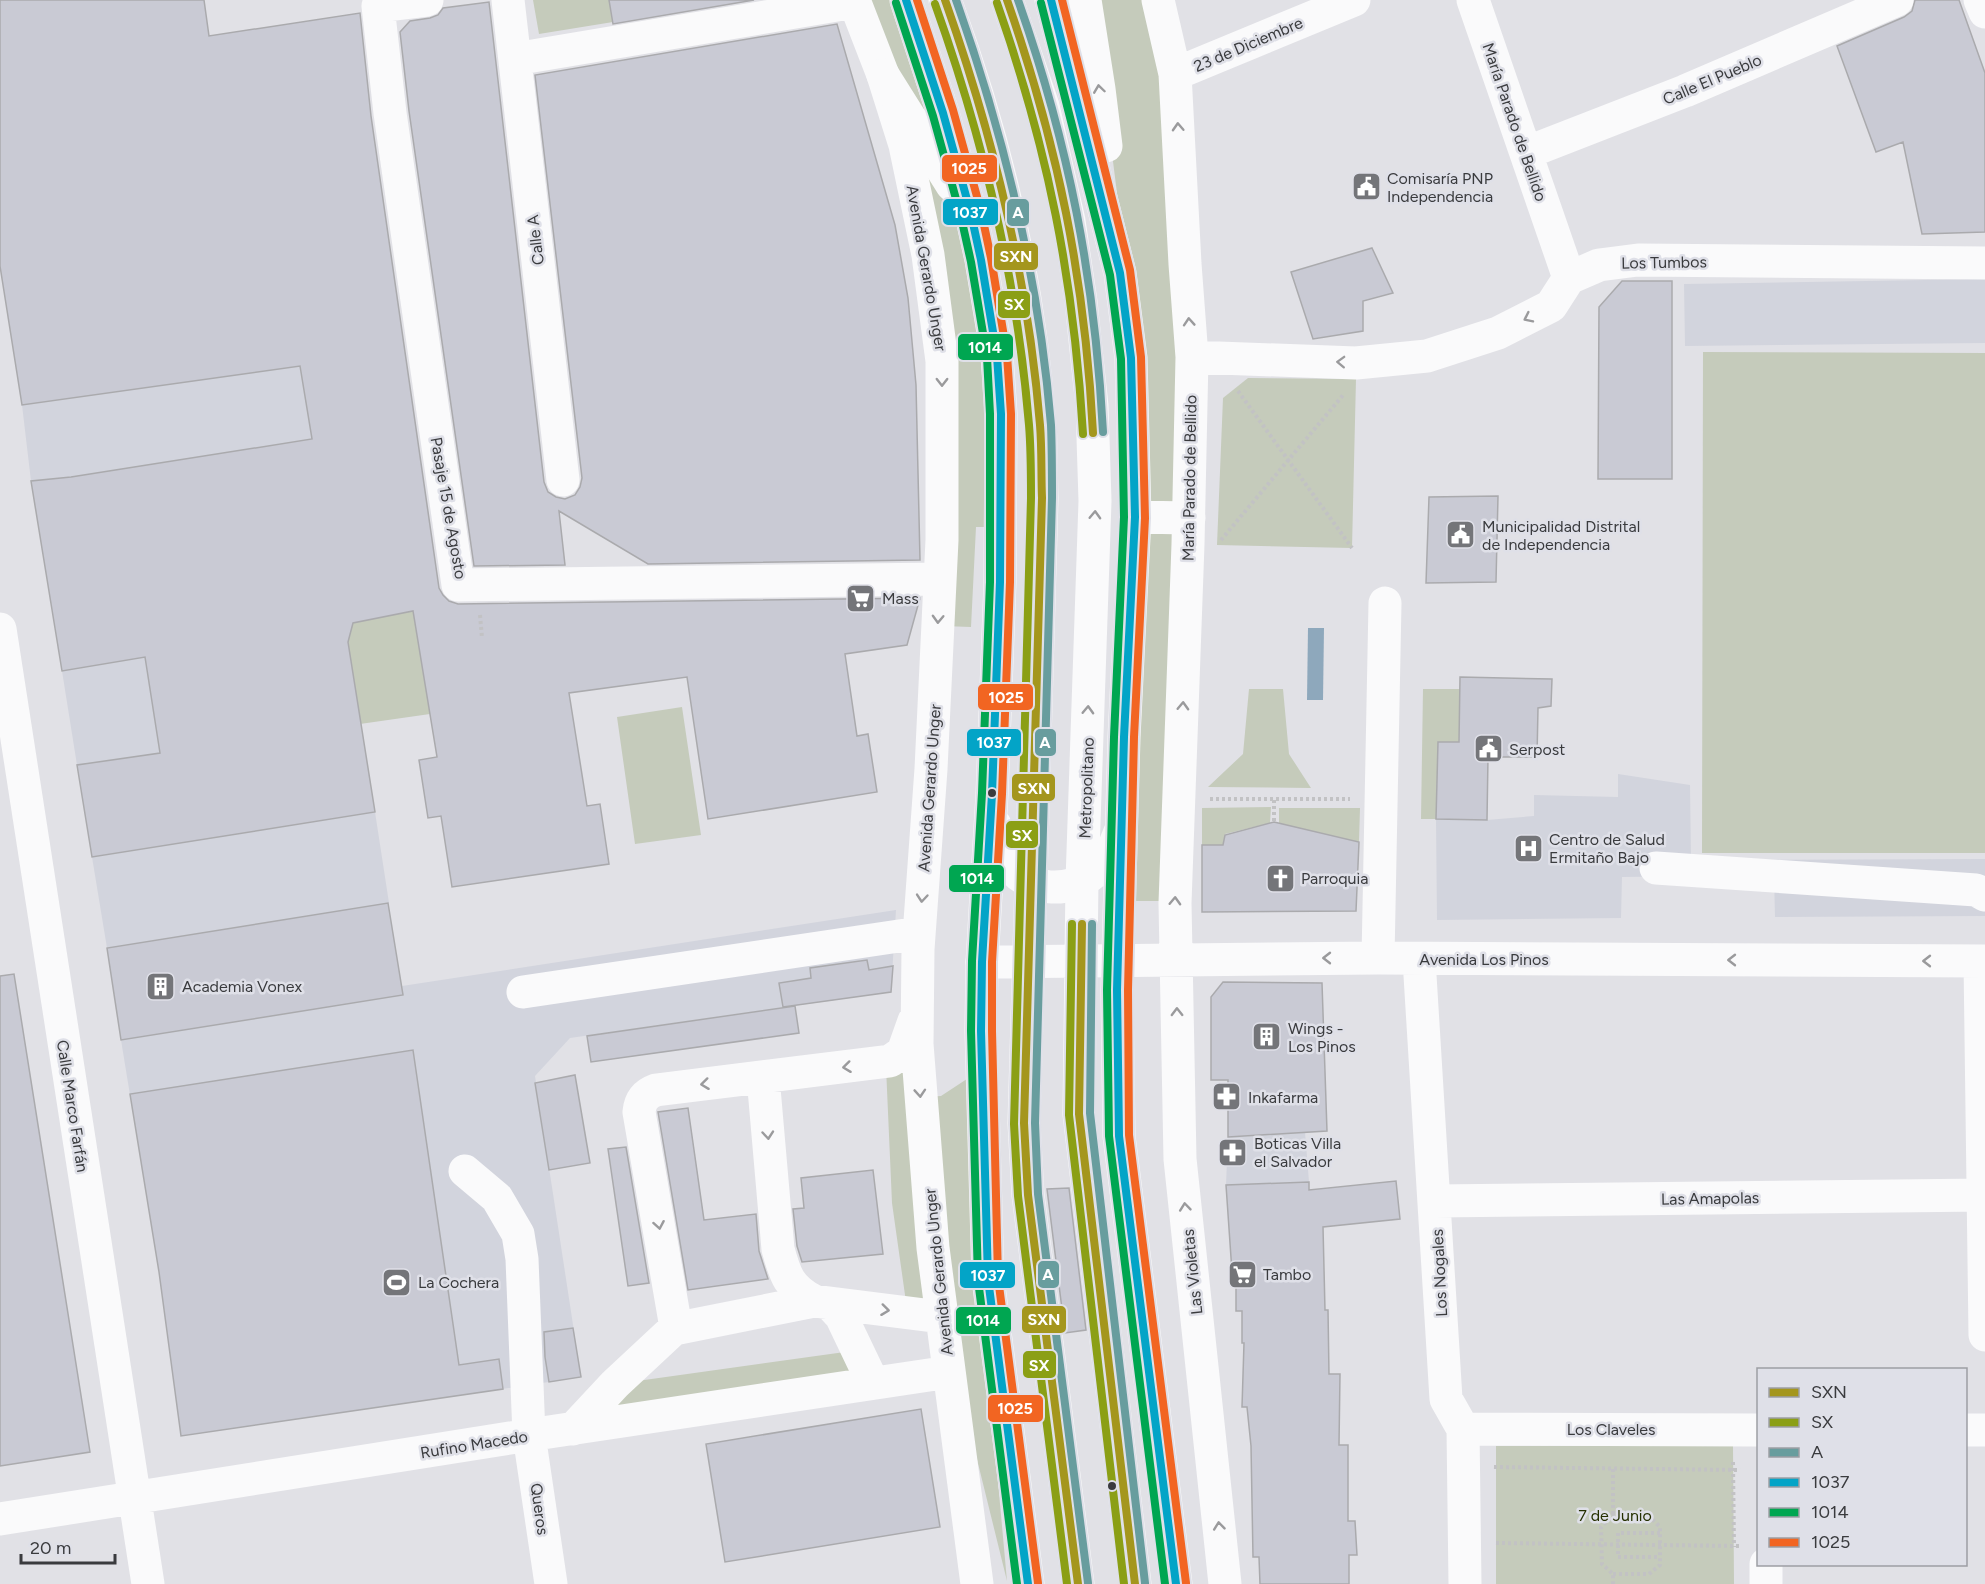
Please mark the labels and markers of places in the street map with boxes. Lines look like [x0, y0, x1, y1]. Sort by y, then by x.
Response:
place label: Comisaría PNP Independencia [1387, 169, 1493, 206]
public building icon: Comisaría PNP Independencia [1350, 171, 1382, 203]
place label: Municipalidad Distrital de Independencia [1482, 517, 1640, 554]
public building icon: Municipalidad Distrital de Independencia [1445, 519, 1477, 551]
supermarket icon: Mass [845, 582, 877, 614]
place label: Mass [882, 589, 919, 608]
public building icon: Serpost [1472, 733, 1504, 765]
place label: Serpost [1509, 740, 1565, 759]
unlabelled marker [986, 787, 998, 799]
place label: Centro de Salud Ermitaño Bajo [1549, 830, 1665, 867]
hospital icon: Centro de Salud Ermitaño Bajo [1512, 832, 1544, 864]
church icon: Parroquia [1264, 862, 1296, 894]
place label: Parroquia [1301, 869, 1368, 888]
building icon: Academia Vonex [145, 970, 177, 1002]
place label: Academia Vonex [182, 977, 302, 996]
place label: Wings - Los Pinos [1288, 1019, 1356, 1056]
building icon: Wings - Los Pinos [1251, 1021, 1283, 1053]
pharmacy icon: Inkafarma [1211, 1081, 1243, 1113]
place label: Inkafarma [1248, 1088, 1318, 1107]
place label: Boticas Villa el Salvador [1254, 1134, 1341, 1171]
pharmacy icon: Boticas Villa el Salvador [1217, 1136, 1249, 1168]
supermarket icon: Tambo [1226, 1258, 1258, 1290]
place label: Tambo [1263, 1265, 1311, 1284]
sports icon: La Cochera [381, 1266, 413, 1298]
place label: La Cochera [418, 1273, 499, 1292]
unlabelled marker [1106, 1480, 1118, 1492]

